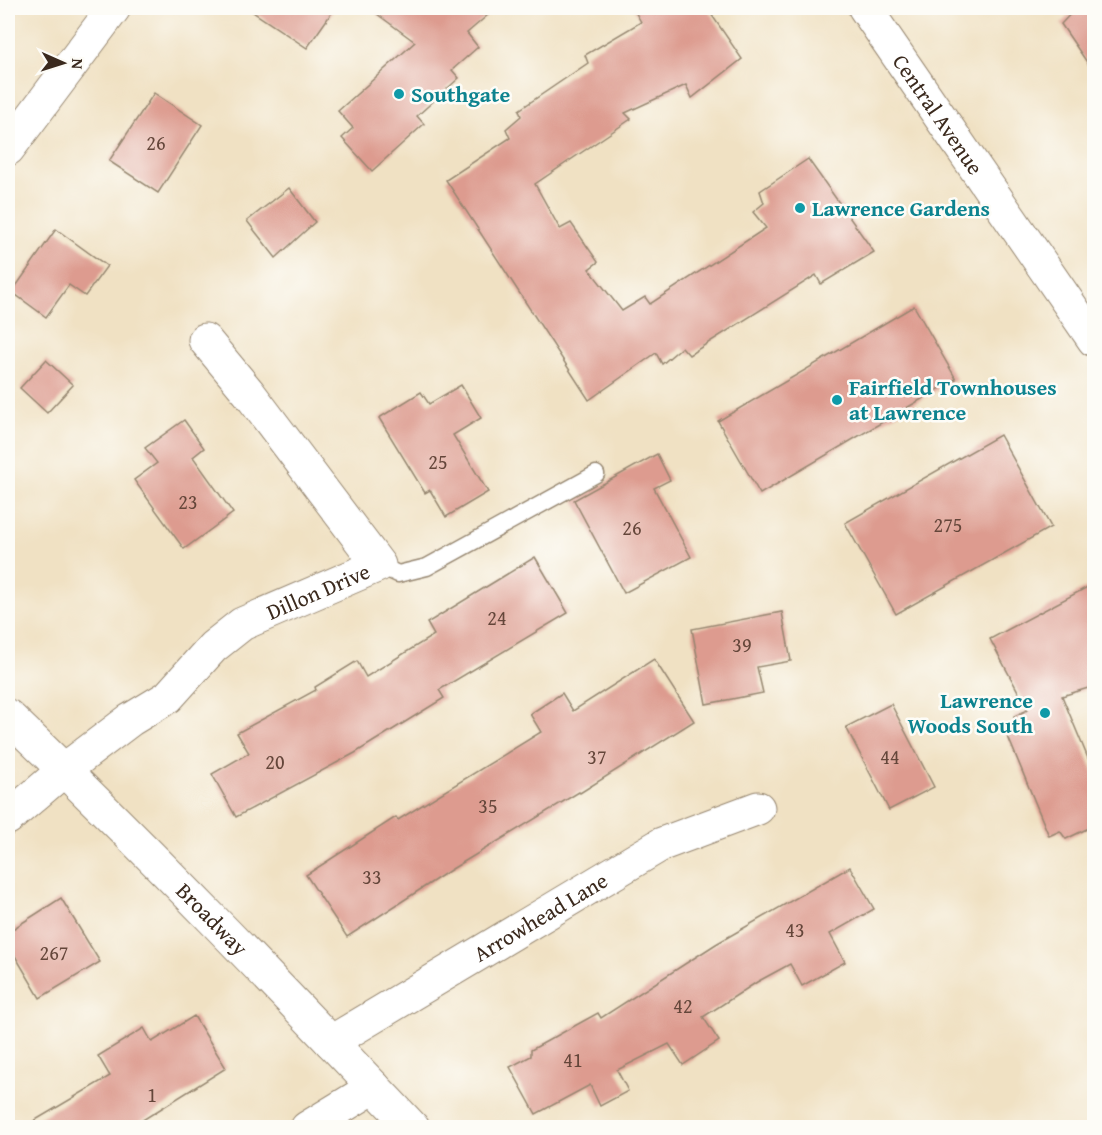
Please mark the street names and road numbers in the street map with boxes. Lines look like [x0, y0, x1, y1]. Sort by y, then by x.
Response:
street label: Central Avenue [885, 47, 991, 181]
street label: Dillon Drive [261, 555, 375, 628]
street label: Arrowhead Lane [467, 864, 613, 969]
street label: Broadway [169, 875, 256, 963]

